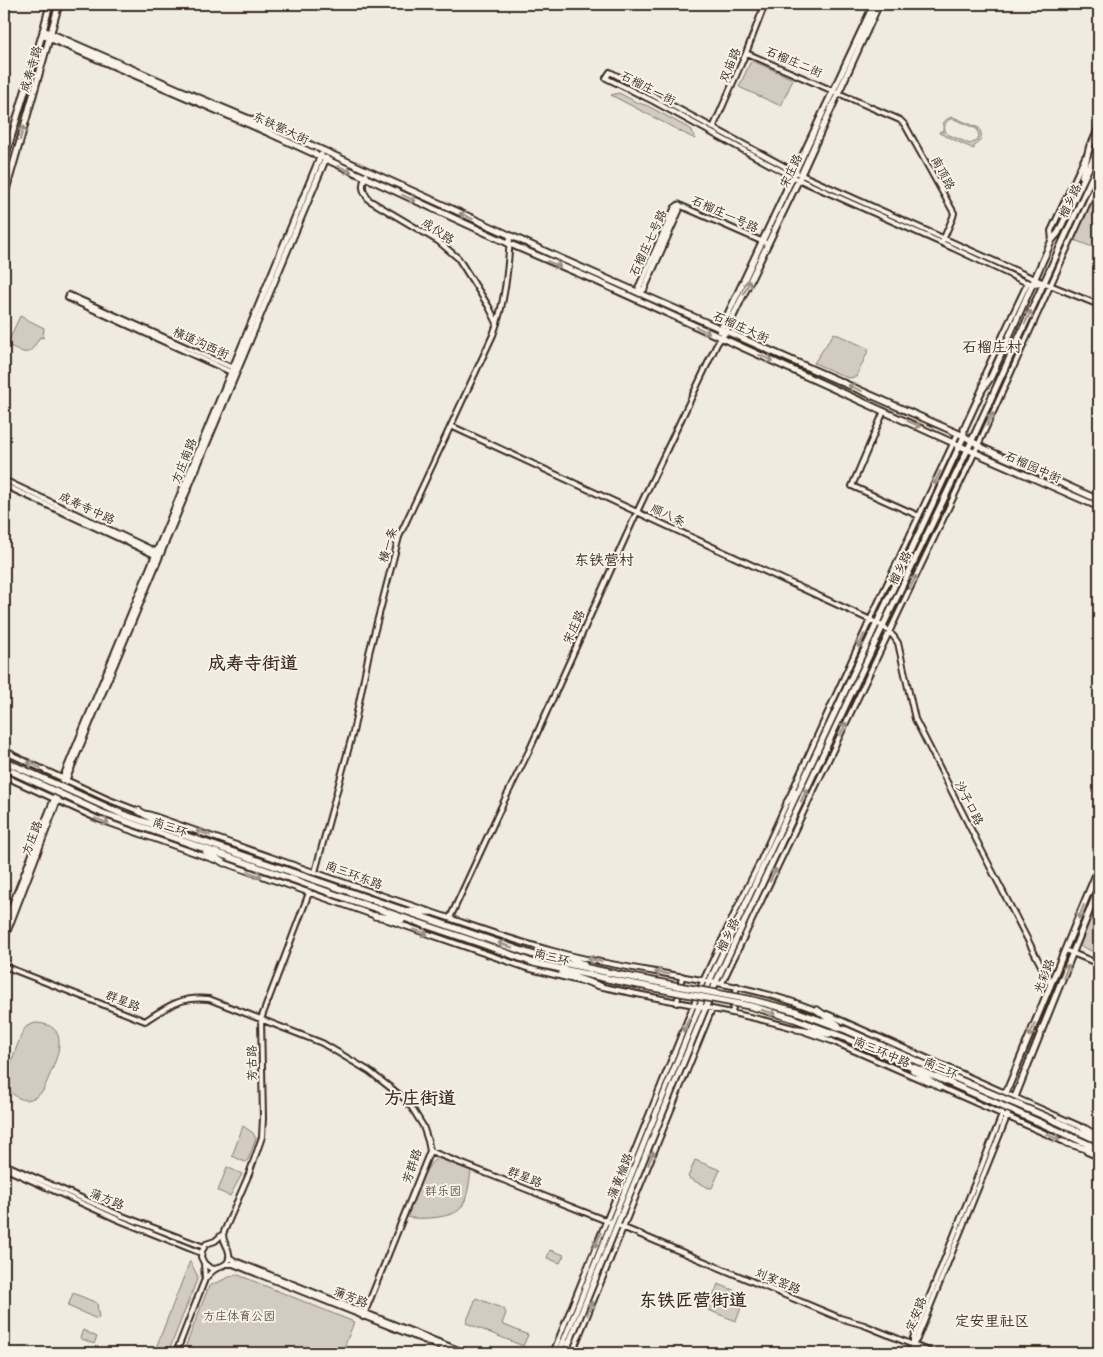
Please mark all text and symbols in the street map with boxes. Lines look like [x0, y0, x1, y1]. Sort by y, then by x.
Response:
street label: 石榴庄二街 [762, 42, 825, 83]
street label: 成寿寺路 [15, 43, 48, 95]
street label: 双庙路 [715, 45, 746, 85]
street label: 石榴庄一街 [617, 66, 679, 111]
street label: 东铁营大街 [250, 107, 312, 150]
one-way arrow [18, 126, 27, 142]
street label: 宋庄路 [775, 151, 808, 192]
street label: 南顶路 [926, 153, 959, 194]
one-way arrow [337, 165, 352, 174]
street label: 榴乡路 [1054, 181, 1087, 222]
street label: 石榴庄一号路 [688, 191, 762, 238]
one-way arrow [401, 193, 416, 203]
street label: 石榴庄七号路 [625, 207, 672, 280]
one-way arrow [459, 210, 474, 220]
street label: 成仪路 [417, 213, 458, 249]
one-way arrow [547, 260, 562, 269]
one-way arrow [742, 280, 752, 295]
street label: 石榴庄大街 [710, 307, 772, 348]
one-way arrow [1024, 310, 1033, 325]
street label: 横道沟西街 [170, 323, 232, 364]
one-way arrow [695, 325, 710, 335]
district label: 石榴庄村 [962, 336, 1022, 360]
one-way arrow [758, 354, 773, 364]
one-way arrow [848, 383, 863, 393]
one-way arrow [985, 412, 995, 427]
one-way arrow [906, 420, 921, 430]
street label: 方庄南路 [167, 435, 202, 487]
street label: 石榴园中街 [1002, 447, 1064, 488]
one-way arrow [932, 470, 941, 485]
street label: 成寿寺中路 [56, 487, 118, 530]
street label: 顺八条 [647, 499, 688, 532]
street label: 横一条 [374, 525, 403, 565]
street label: 榴乡路 [884, 548, 917, 589]
district label: 东铁营村 [574, 549, 634, 573]
one-way arrow [908, 575, 918, 590]
street label: 宋庄路 [558, 607, 590, 648]
one-way arrow [855, 633, 865, 648]
district label: 成寿寺街道 [208, 650, 298, 679]
one-way arrow [838, 721, 848, 736]
one-way arrow [27, 760, 42, 769]
street label: 沙子口路 [949, 778, 988, 829]
one-way arrow [800, 788, 809, 803]
street label: 南三环 [150, 813, 190, 842]
one-way arrow [94, 817, 109, 826]
street label: 方庄路 [17, 818, 48, 858]
one-way arrow [196, 828, 211, 837]
street label: 南三环东路 [322, 856, 385, 895]
one-way arrow [769, 868, 778, 883]
one-way arrow [247, 870, 263, 879]
one-way arrow [1075, 904, 1085, 919]
street label: 榴乡路 [712, 915, 745, 956]
one-way arrow [412, 928, 428, 937]
one-way arrow [498, 940, 513, 949]
street label: 南三环 [532, 944, 572, 971]
one-way arrow [586, 955, 602, 965]
street label: 光彩路 [1029, 956, 1060, 996]
one-way arrow [1062, 964, 1071, 980]
one-way arrow [654, 967, 670, 977]
street label: 群星路 [103, 986, 143, 1017]
one-way arrow [760, 1007, 776, 1017]
one-way arrow [680, 1017, 689, 1032]
one-way arrow [1027, 1022, 1037, 1037]
street label: 南三环中路 [850, 1032, 913, 1073]
street label: 芳古路 [243, 1045, 262, 1081]
street label: 南三环 [920, 1052, 961, 1084]
district label: 方庄街道 [384, 1085, 456, 1114]
one-way arrow [1045, 1133, 1060, 1143]
street label: 芳群路 [398, 1146, 427, 1186]
street label: 蒲黄榆路 [603, 1150, 638, 1202]
one-way arrow [647, 1151, 657, 1166]
street label: 群星路 [505, 1162, 545, 1193]
park label: 群乐园 [425, 1182, 461, 1201]
street label: 蒲方路 [87, 1184, 127, 1215]
one-way arrow [593, 1232, 603, 1247]
street label: 刘家窑路 [752, 1263, 804, 1300]
street label: 蒲芳路 [331, 1282, 371, 1313]
district label: 东铁匠营街道 [639, 1287, 747, 1316]
street label: 定安路 [901, 1294, 932, 1334]
one-way arrow [586, 1301, 595, 1316]
park label: 方庄体育公园 [203, 1307, 275, 1326]
district label: 定安里社区 [954, 1310, 1030, 1334]

